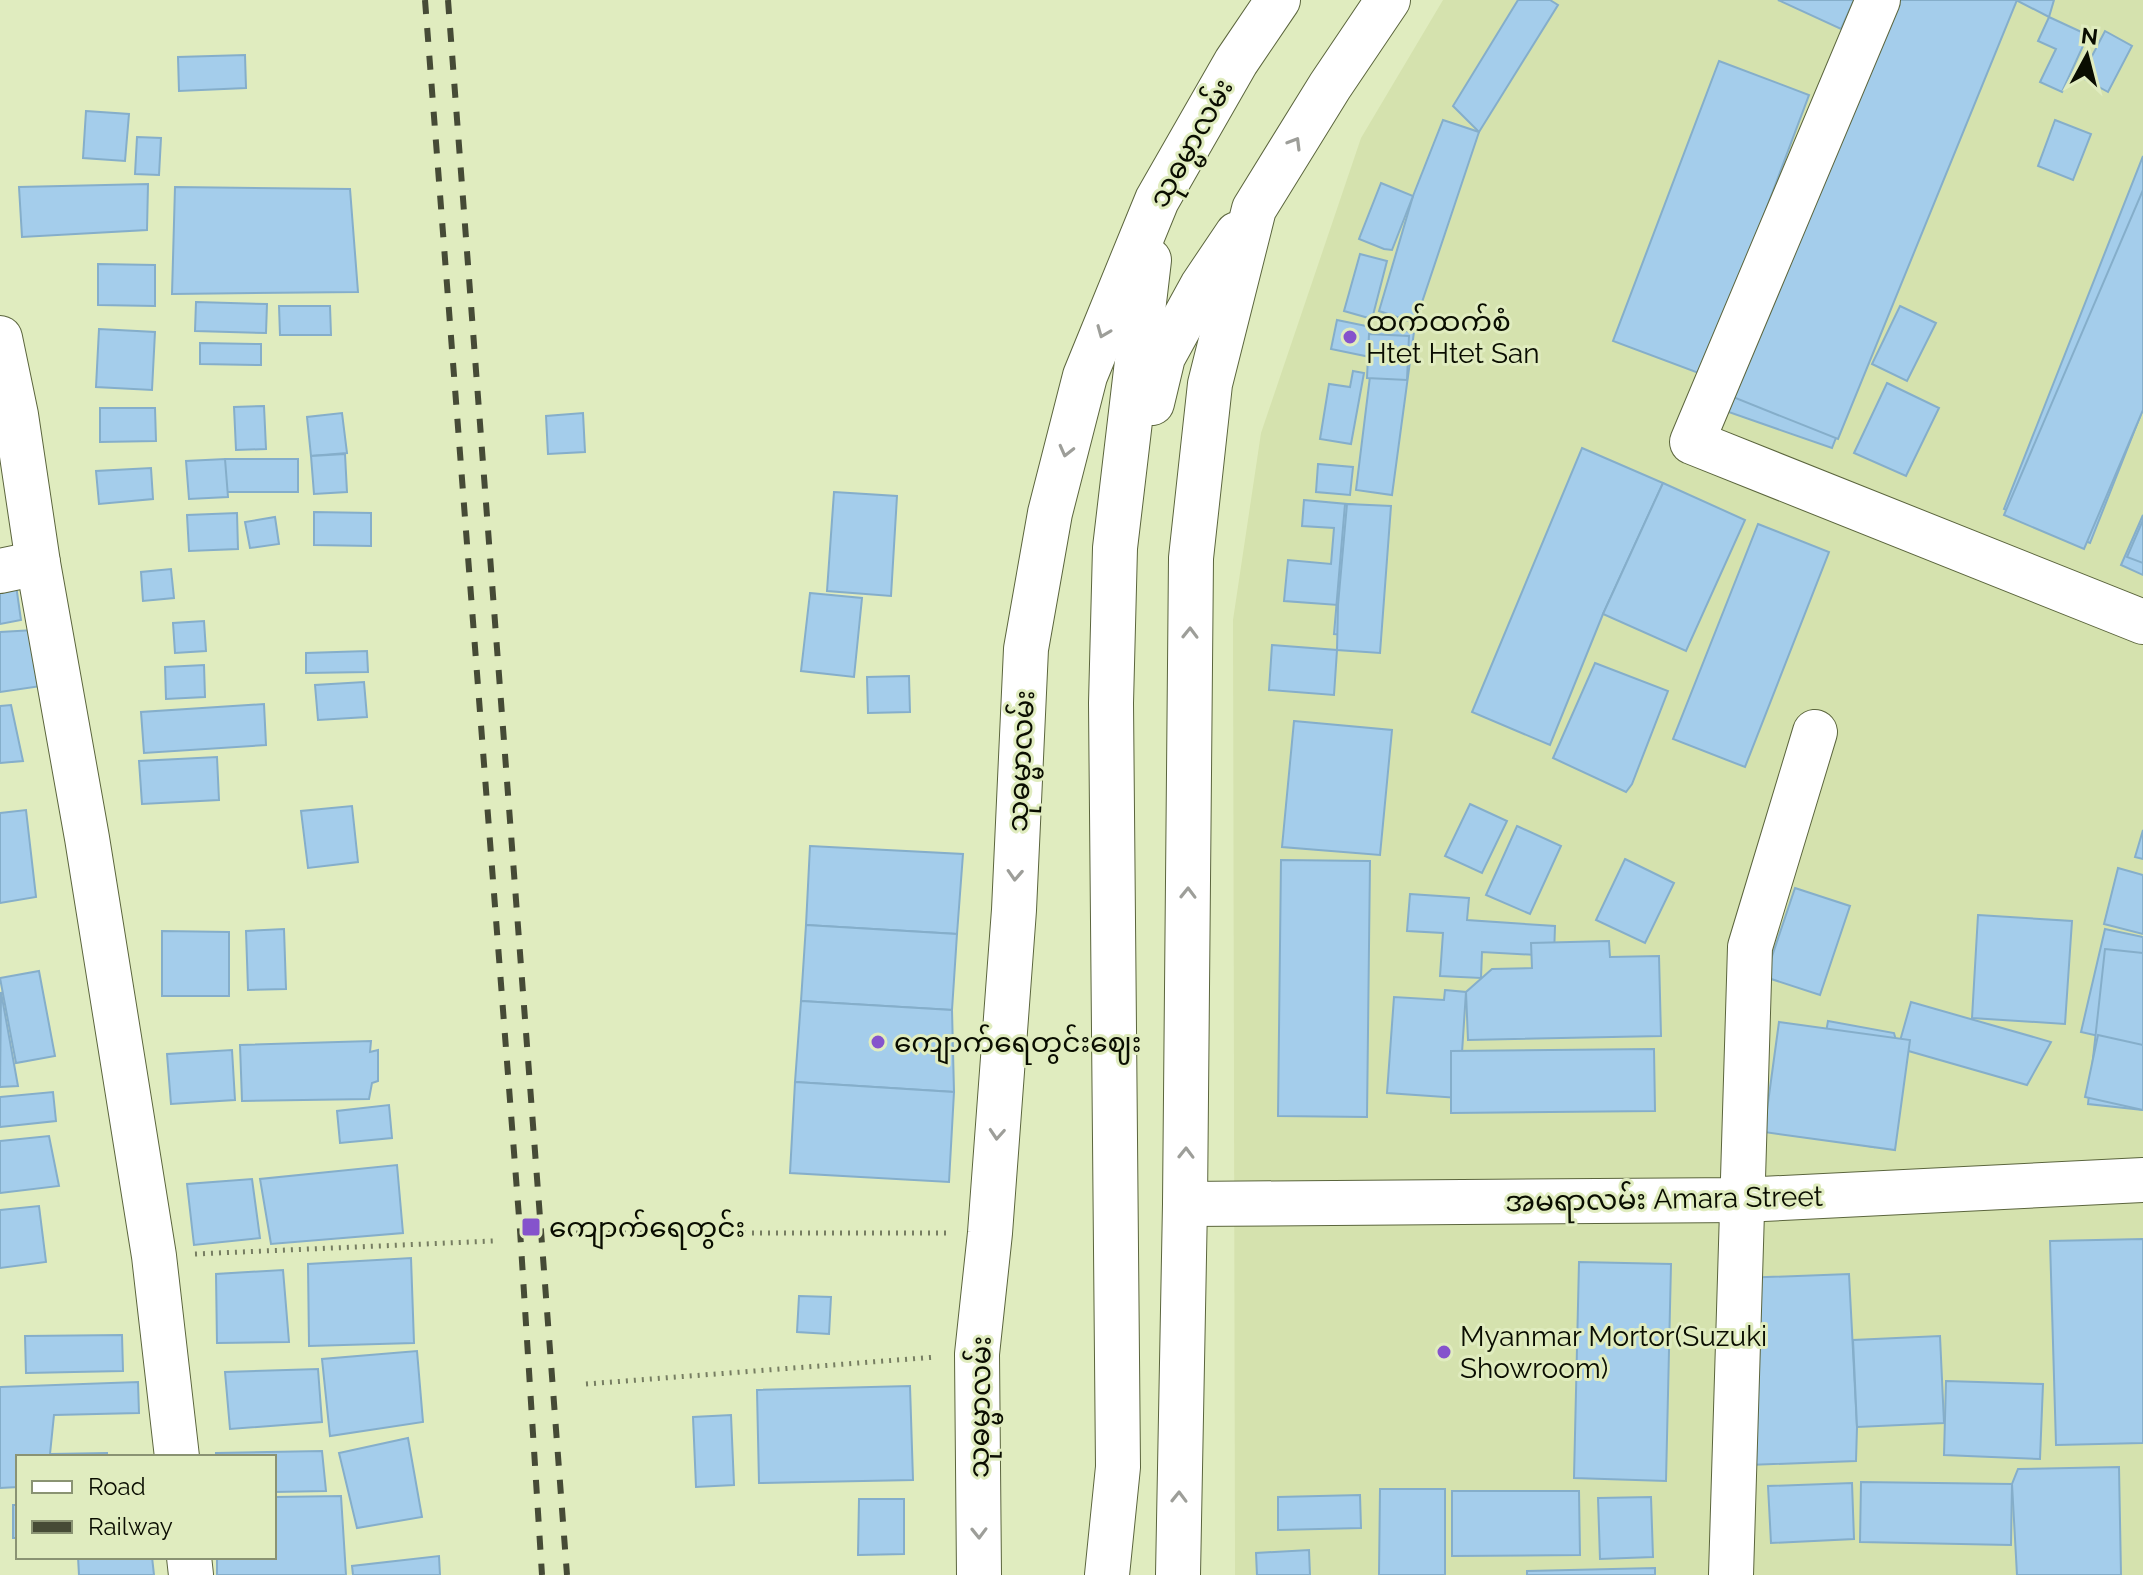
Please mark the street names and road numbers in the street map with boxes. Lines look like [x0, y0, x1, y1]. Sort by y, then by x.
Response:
street label: သုဓမ္မာလမ်း [1140, 72, 1246, 216]
street label: သုဓမ္မာလမ်း [999, 689, 1048, 833]
street label: အမရာလမ်း Amara Street [1505, 1178, 1824, 1224]
street label: သုဓမ္မာလမ်း [960, 1336, 1004, 1479]

